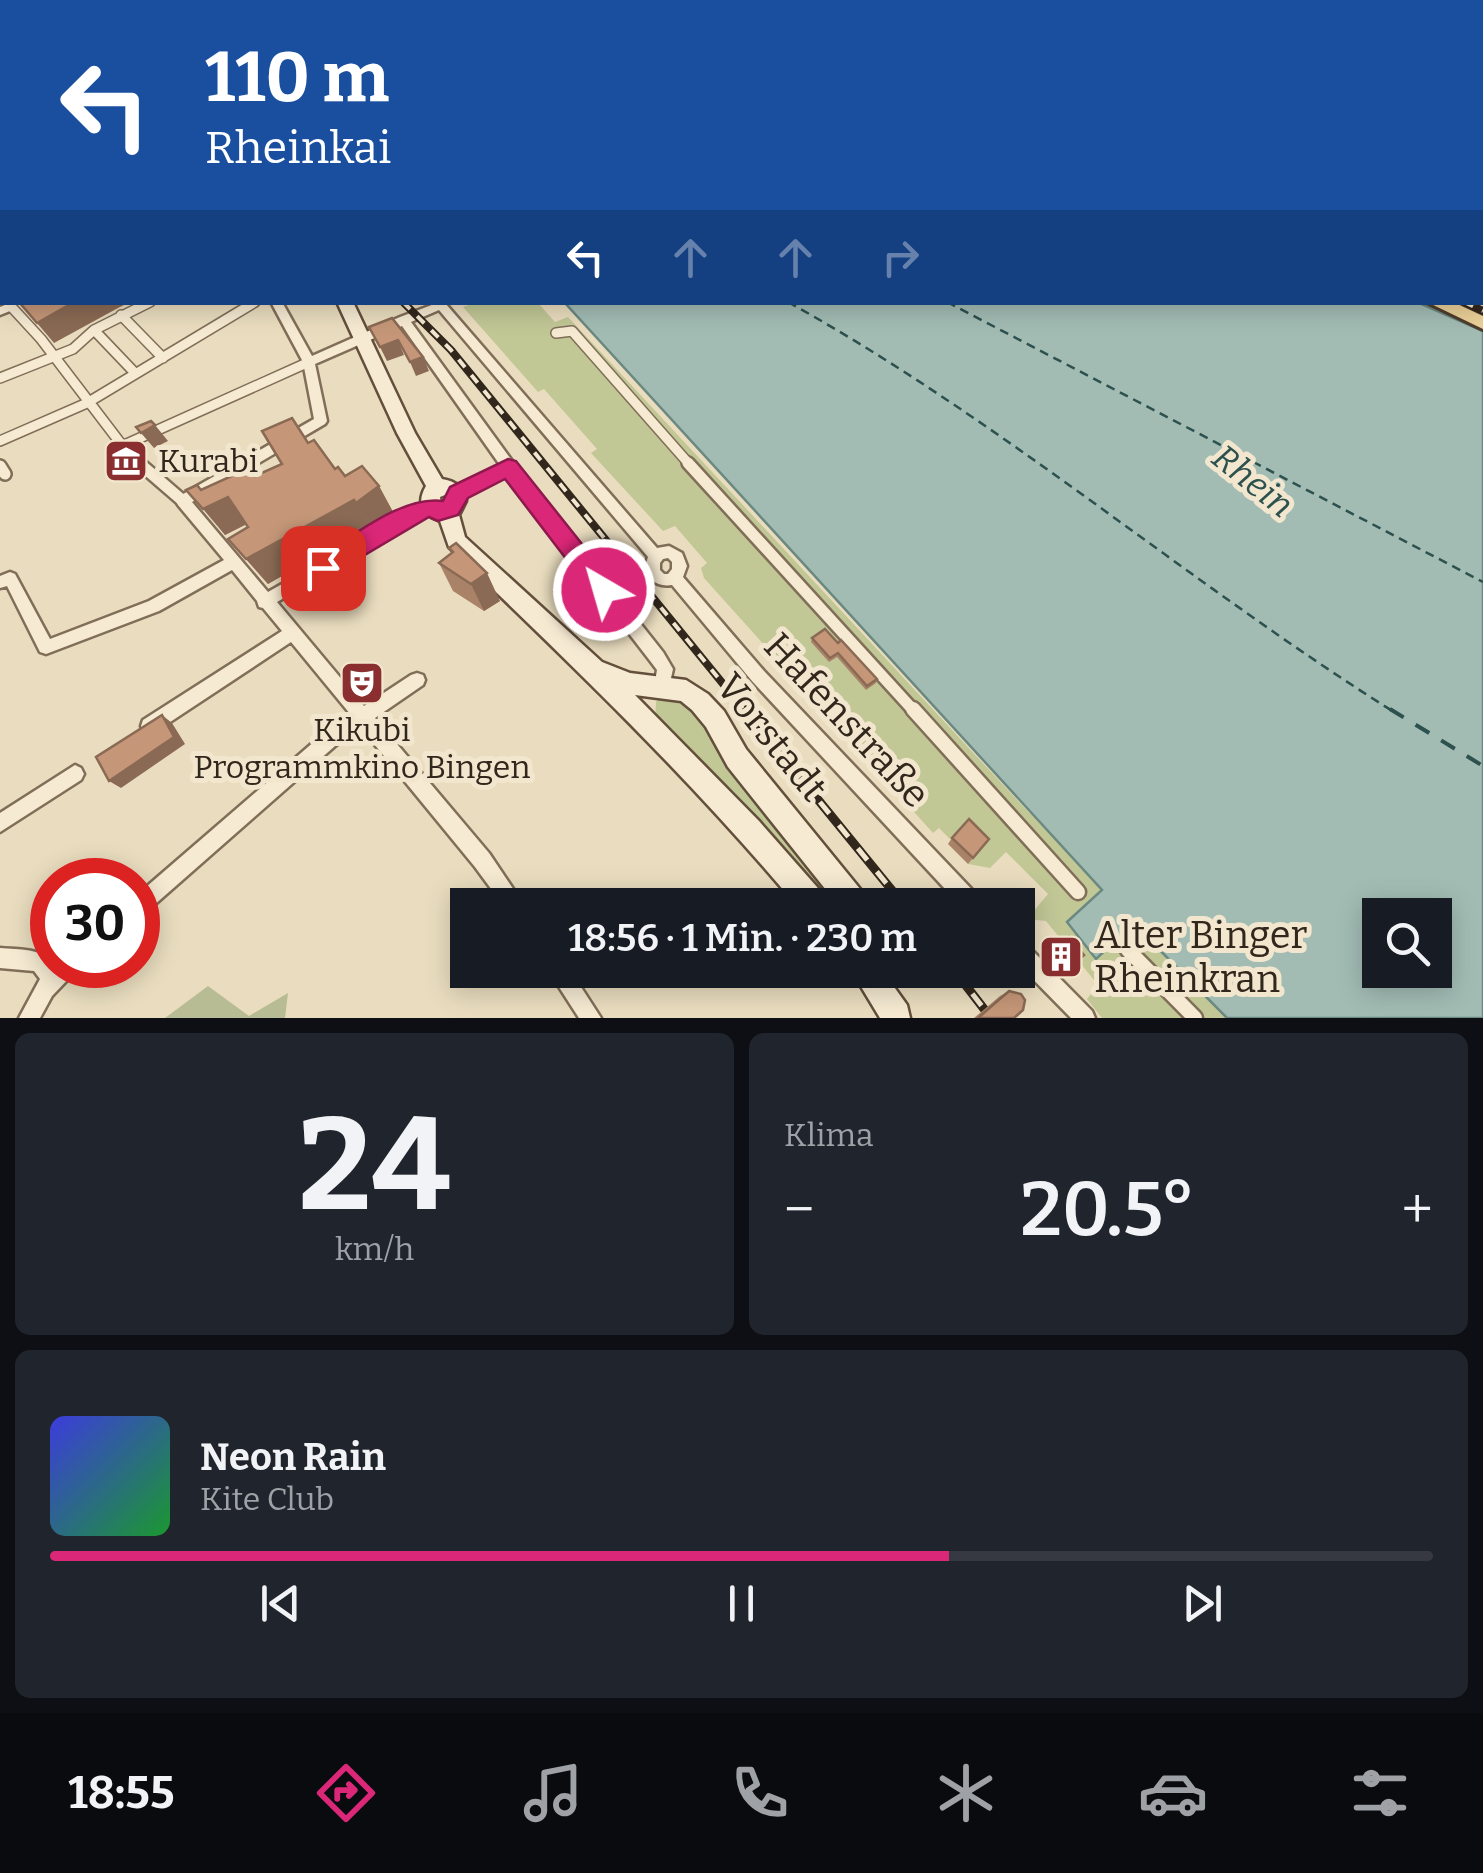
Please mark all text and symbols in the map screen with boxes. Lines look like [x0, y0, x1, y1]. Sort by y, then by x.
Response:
text: 110 m [205, 36, 389, 120]
icon: left [40, 40, 170, 170]
text: Rheinkai [205, 121, 391, 175]
icon: left [558, 230, 613, 285]
icon: ahead [663, 230, 718, 285]
icon: ahead [768, 230, 823, 285]
icon: right [873, 230, 928, 285]
water label: Rhein [1204, 436, 1302, 526]
museum icon: Kurabi [103, 438, 149, 484]
place label: Kurabi [158, 442, 258, 480]
pin [281, 526, 366, 611]
position arrow [552, 538, 656, 642]
icon: arrive [296, 541, 351, 596]
street label: Hafenstraße [755, 623, 939, 817]
theatre icon: Kikubi Programmkino Bingen [339, 660, 385, 706]
street label: Vorstadt [707, 664, 837, 810]
place label: Kikubi Programmkino Bingen [194, 711, 530, 786]
speed limit sign: 30 [30, 858, 160, 988]
map controls [1362, 898, 1452, 988]
button: search [1362, 898, 1452, 988]
place label: Alter Binger Rheinkran [1094, 912, 1307, 1002]
text: 18:56 · 1 Min. · 230 m [568, 915, 917, 961]
building icon: Alter Binger Rheinkran [1038, 934, 1084, 980]
text: 24 [298, 1087, 451, 1243]
text: Klima [784, 1116, 873, 1154]
text: 20.5° [1020, 1165, 1196, 1255]
text: − [784, 1177, 814, 1243]
text: + [1402, 1177, 1433, 1243]
text: km/h [335, 1230, 414, 1268]
text: Neon Rain [200, 1434, 386, 1480]
text: Kite Club [200, 1480, 334, 1518]
icon: previous [253, 1576, 308, 1631]
icon: pause [714, 1576, 769, 1631]
icon: next [1175, 1576, 1230, 1631]
icon: directions [311, 1758, 381, 1828]
icon: music [518, 1758, 588, 1828]
icon: phone [725, 1758, 795, 1828]
icon: climate [931, 1758, 1001, 1828]
icon: car [1138, 1758, 1208, 1828]
icon: filters [1345, 1758, 1415, 1828]
text: 18:55 [68, 1766, 175, 1820]

